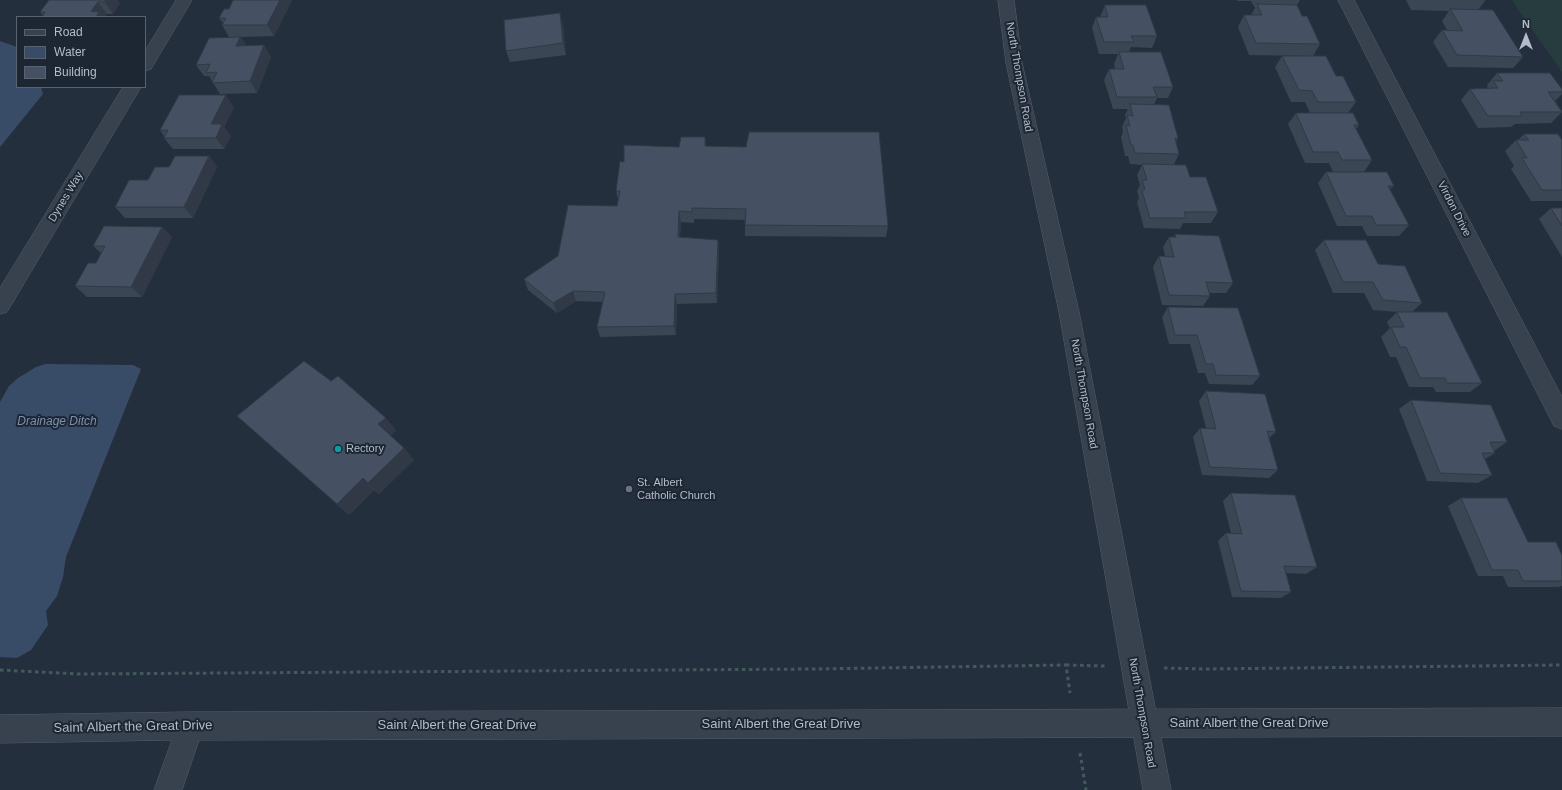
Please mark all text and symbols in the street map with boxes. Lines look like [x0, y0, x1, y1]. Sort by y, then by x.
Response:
legend [16, 16, 146, 88]
north arrow [1506, 16, 1546, 56]
text: N [1522, 18, 1530, 30]
street label: North Thompson Road [1003, 21, 1035, 133]
text: Road [54, 25, 83, 39]
text: Water [54, 45, 86, 59]
text: Building [54, 65, 97, 79]
street label: Dynes Way [46, 170, 86, 224]
street label: Virdon Drive [1434, 179, 1474, 239]
street label: North Thompson Road [1068, 338, 1100, 450]
water label: Drainage Ditch [17, 415, 97, 429]
place label: Rectory [346, 442, 384, 456]
marker: Rectory [333, 444, 343, 454]
place label: St. Albert Catholic Church [637, 476, 715, 502]
marker: St. Albert Catholic Church [624, 484, 634, 494]
street label: North Thompson Road [1126, 657, 1158, 769]
street label: Saint Albert the Great Drive [1170, 715, 1328, 731]
street label: Saint Albert the Great Drive [702, 716, 860, 732]
street label: Saint Albert the Great Drive [378, 717, 536, 733]
street label: Saint Albert the Great Drive [53, 718, 213, 736]

